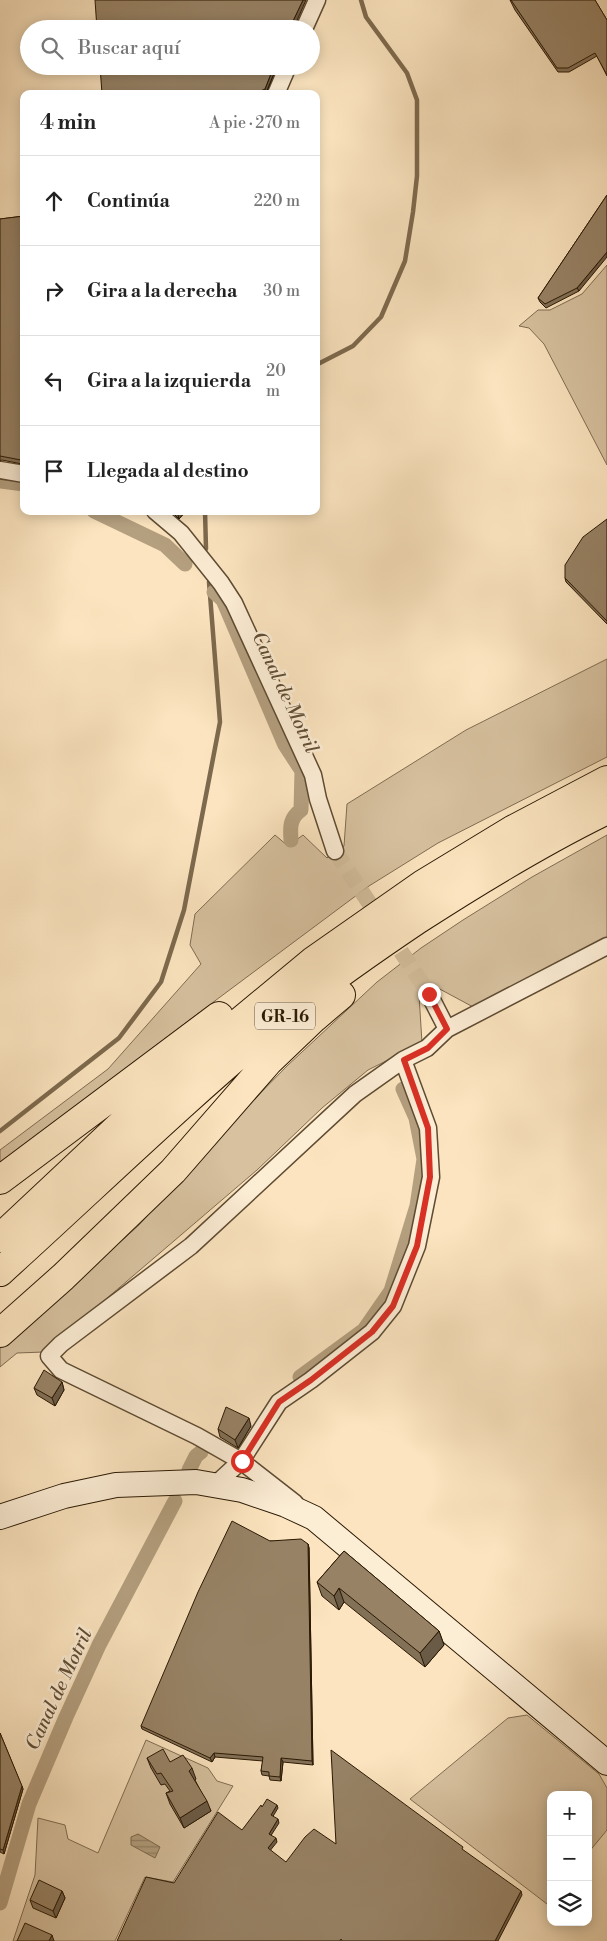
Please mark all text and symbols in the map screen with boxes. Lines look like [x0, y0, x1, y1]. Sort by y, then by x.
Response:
search box [20, 20, 320, 75]
icon: search [38, 34, 66, 62]
text: Buscar aquí [78, 36, 180, 60]
text: 4 min [40, 110, 96, 136]
text: A pie · 270 m [209, 113, 300, 133]
icon: ahead [40, 187, 68, 215]
text: Continúa [87, 189, 170, 213]
text: 220 m [254, 191, 300, 211]
icon: right [40, 277, 68, 305]
text: Gira a la derecha [87, 279, 237, 303]
text: 30 m [263, 281, 300, 301]
text: 20 m [266, 361, 286, 401]
icon: left [40, 367, 68, 395]
text: Gira a la izquierda [87, 369, 251, 393]
icon: arrive [40, 457, 68, 485]
text: Llegada al destino [87, 459, 249, 483]
water label: Canal de Motril [246, 628, 324, 757]
route end [418, 983, 441, 1006]
road number: GR-16 [255, 1002, 315, 1030]
route start [231, 1450, 254, 1473]
water label: Canal de Motril [20, 1625, 98, 1754]
map controls [547, 1791, 592, 1926]
button: + [547, 1791, 592, 1836]
button: − [547, 1836, 592, 1881]
button: layers [547, 1881, 592, 1926]

